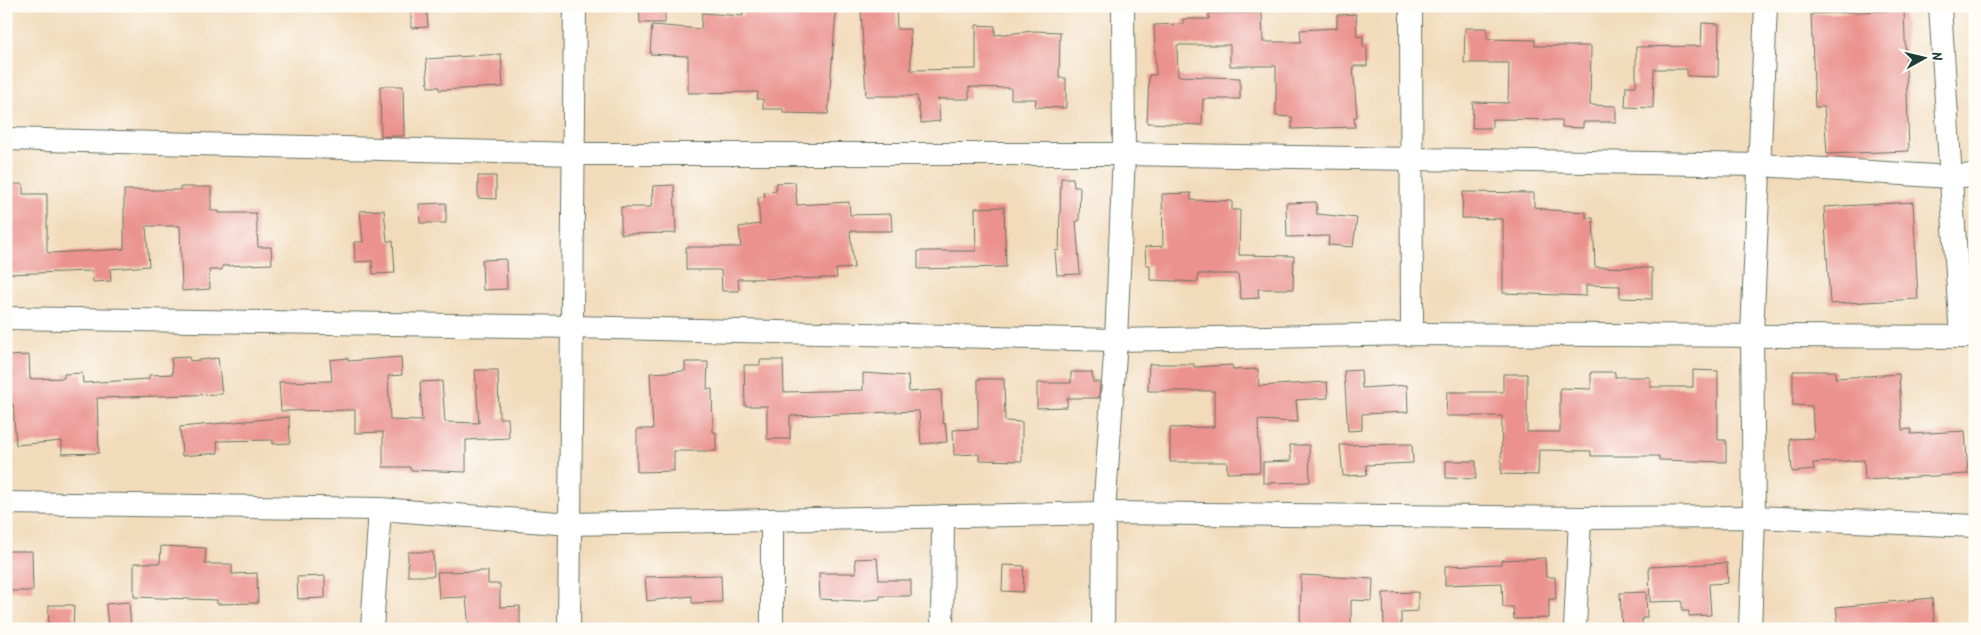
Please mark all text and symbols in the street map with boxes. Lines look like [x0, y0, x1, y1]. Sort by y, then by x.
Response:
north arrow [1898, 32, 1948, 82]
text: N [1924, 50, 1947, 62]

